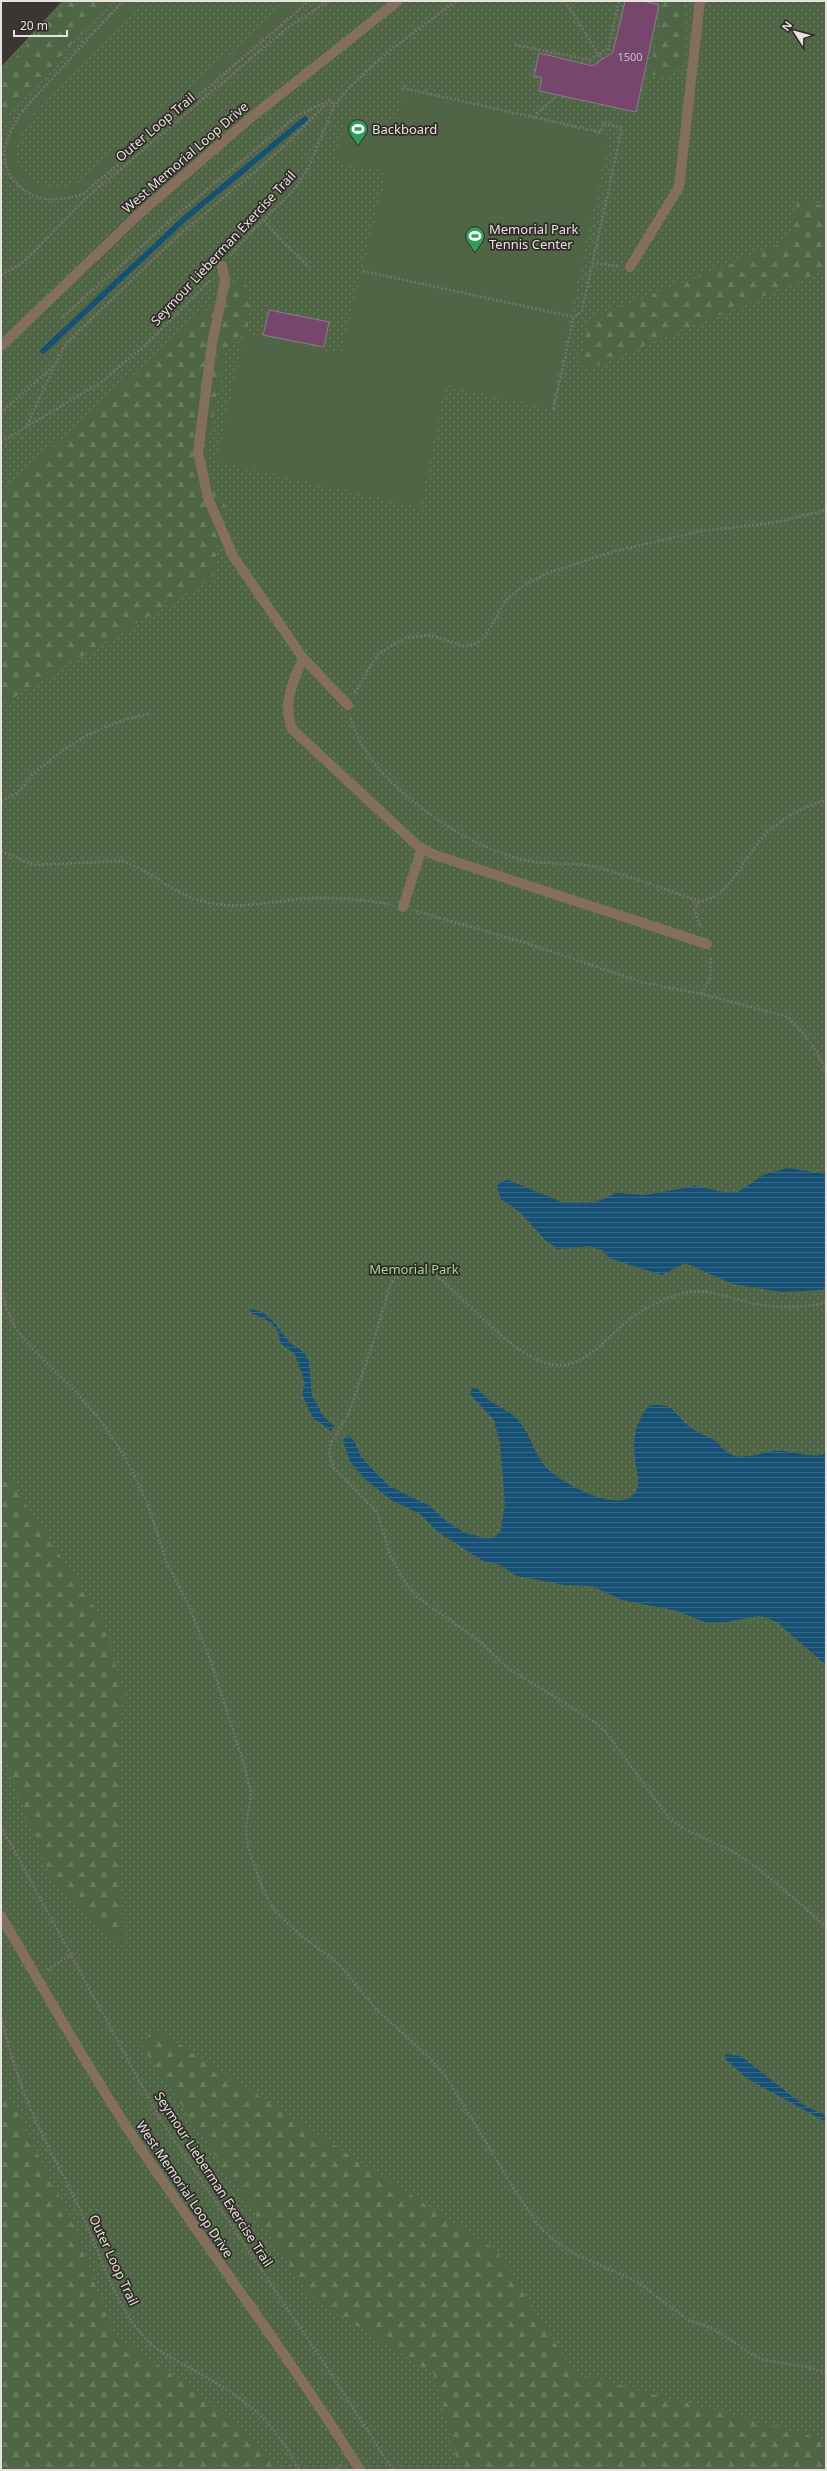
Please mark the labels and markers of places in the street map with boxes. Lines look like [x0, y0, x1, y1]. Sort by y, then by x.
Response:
sports icon: Backboard [347, 118, 369, 146]
place label: Backboard [372, 120, 437, 138]
place label: Memorial Park Tennis Center [489, 220, 578, 253]
sports icon: Memorial Park Tennis Center [464, 225, 486, 253]

